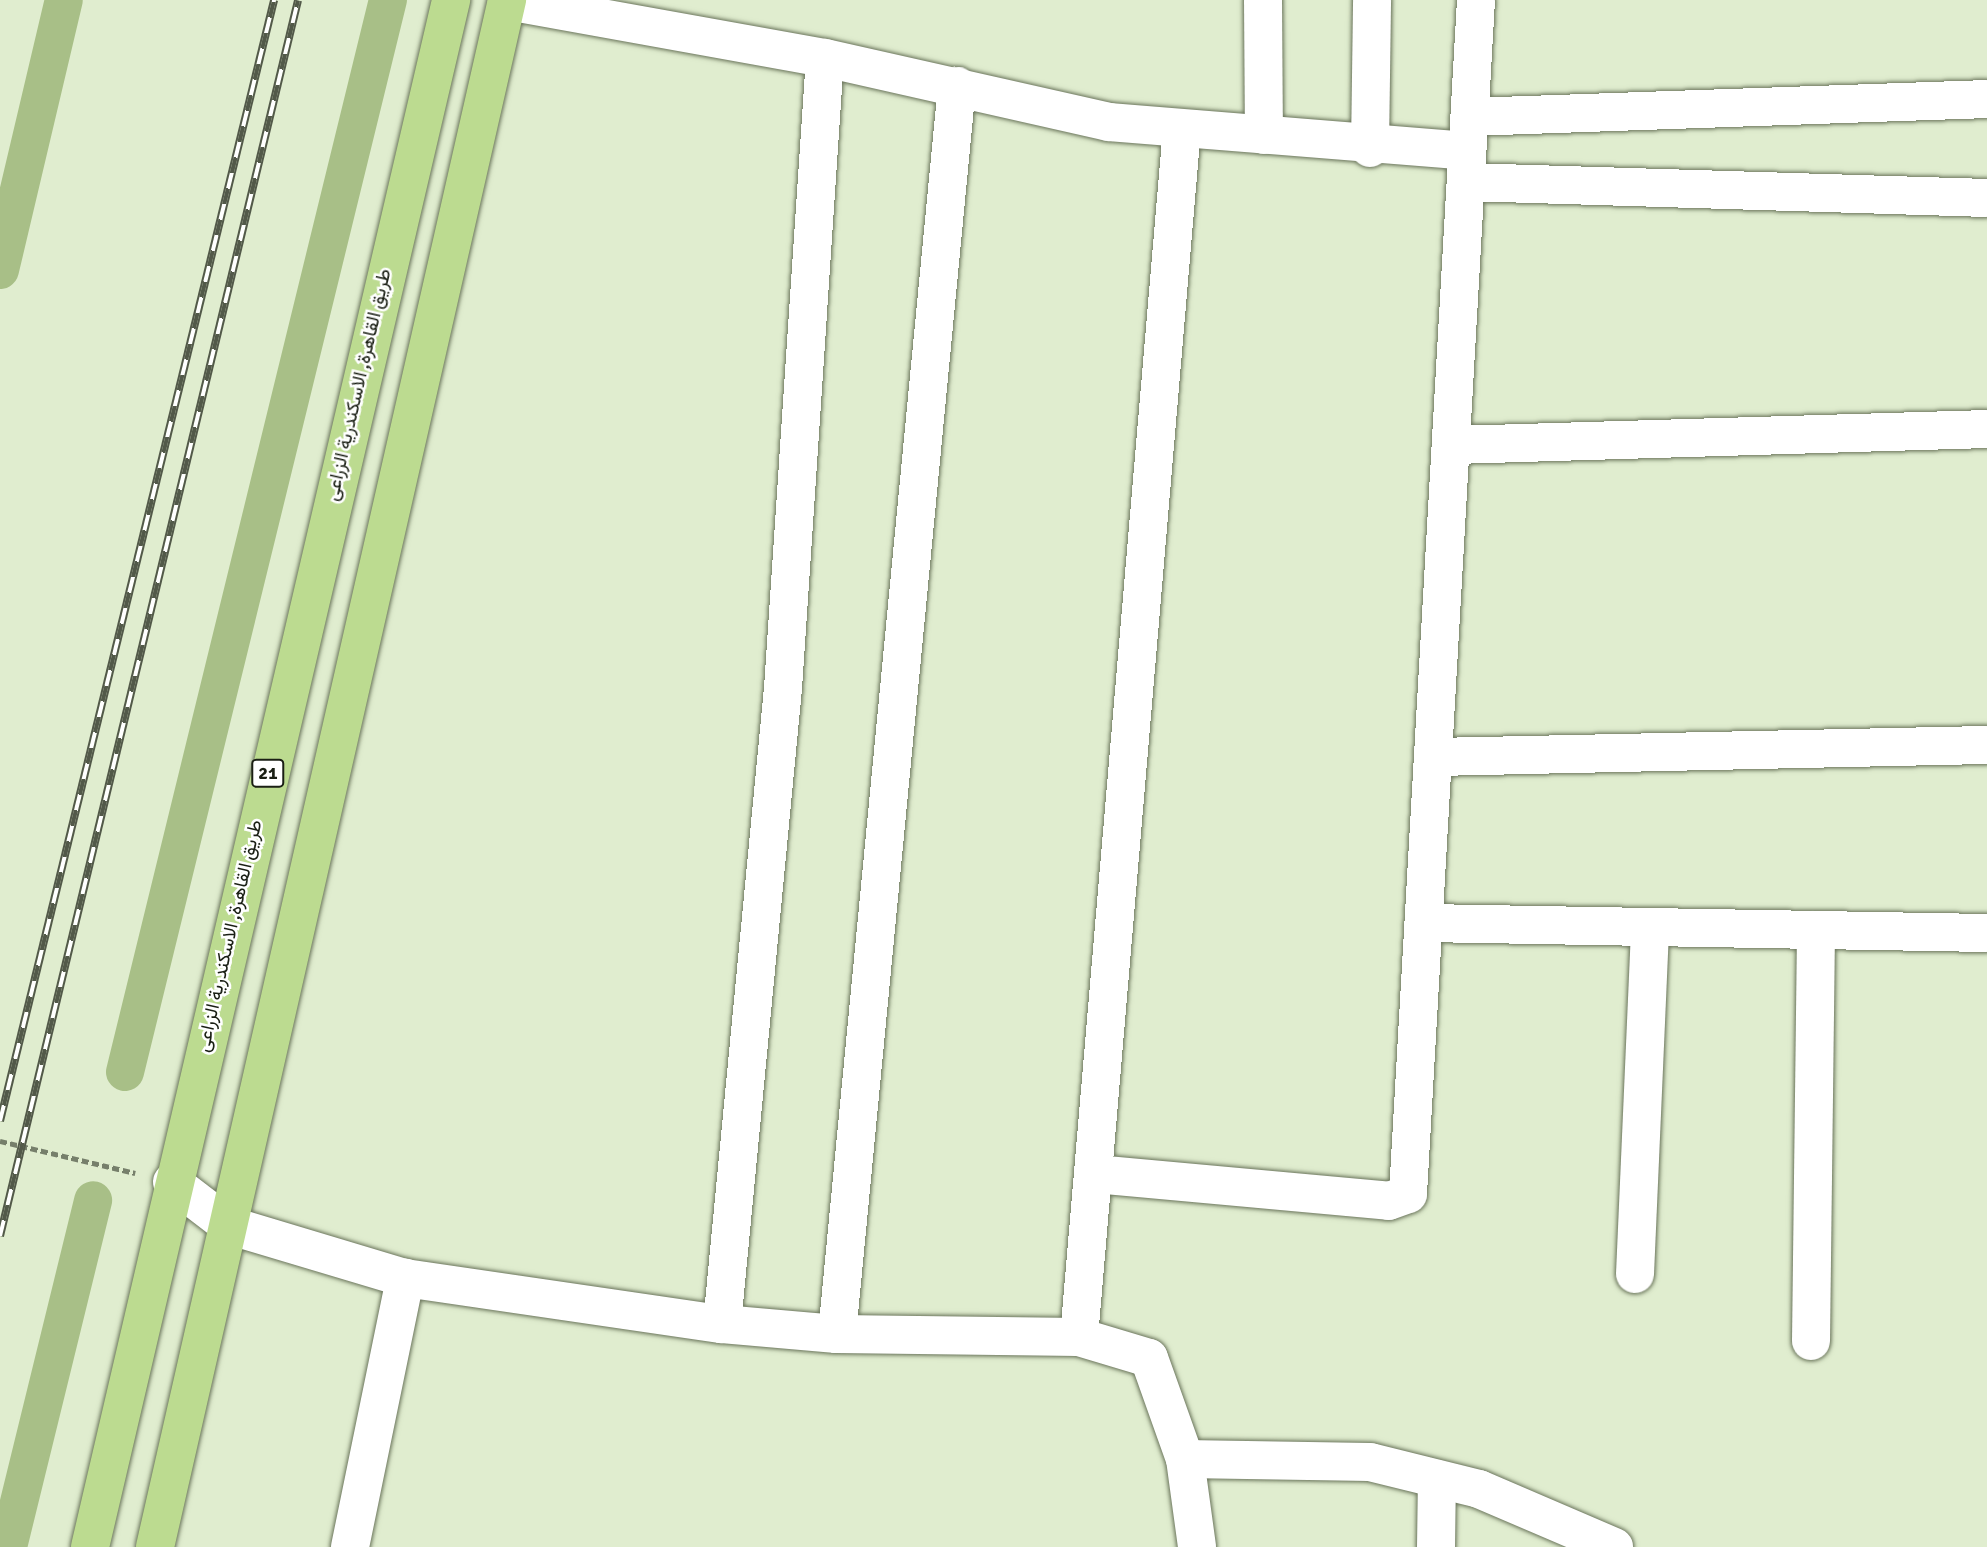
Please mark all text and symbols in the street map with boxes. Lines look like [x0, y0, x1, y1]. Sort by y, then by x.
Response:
street label: طريق القاهرة, الاسكندرية الزراعى [321, 267, 397, 503]
road number: 21 [250, 758, 286, 788]
street label: طريق القاهرة, الاسكندرية الزراعى [192, 818, 268, 1054]

